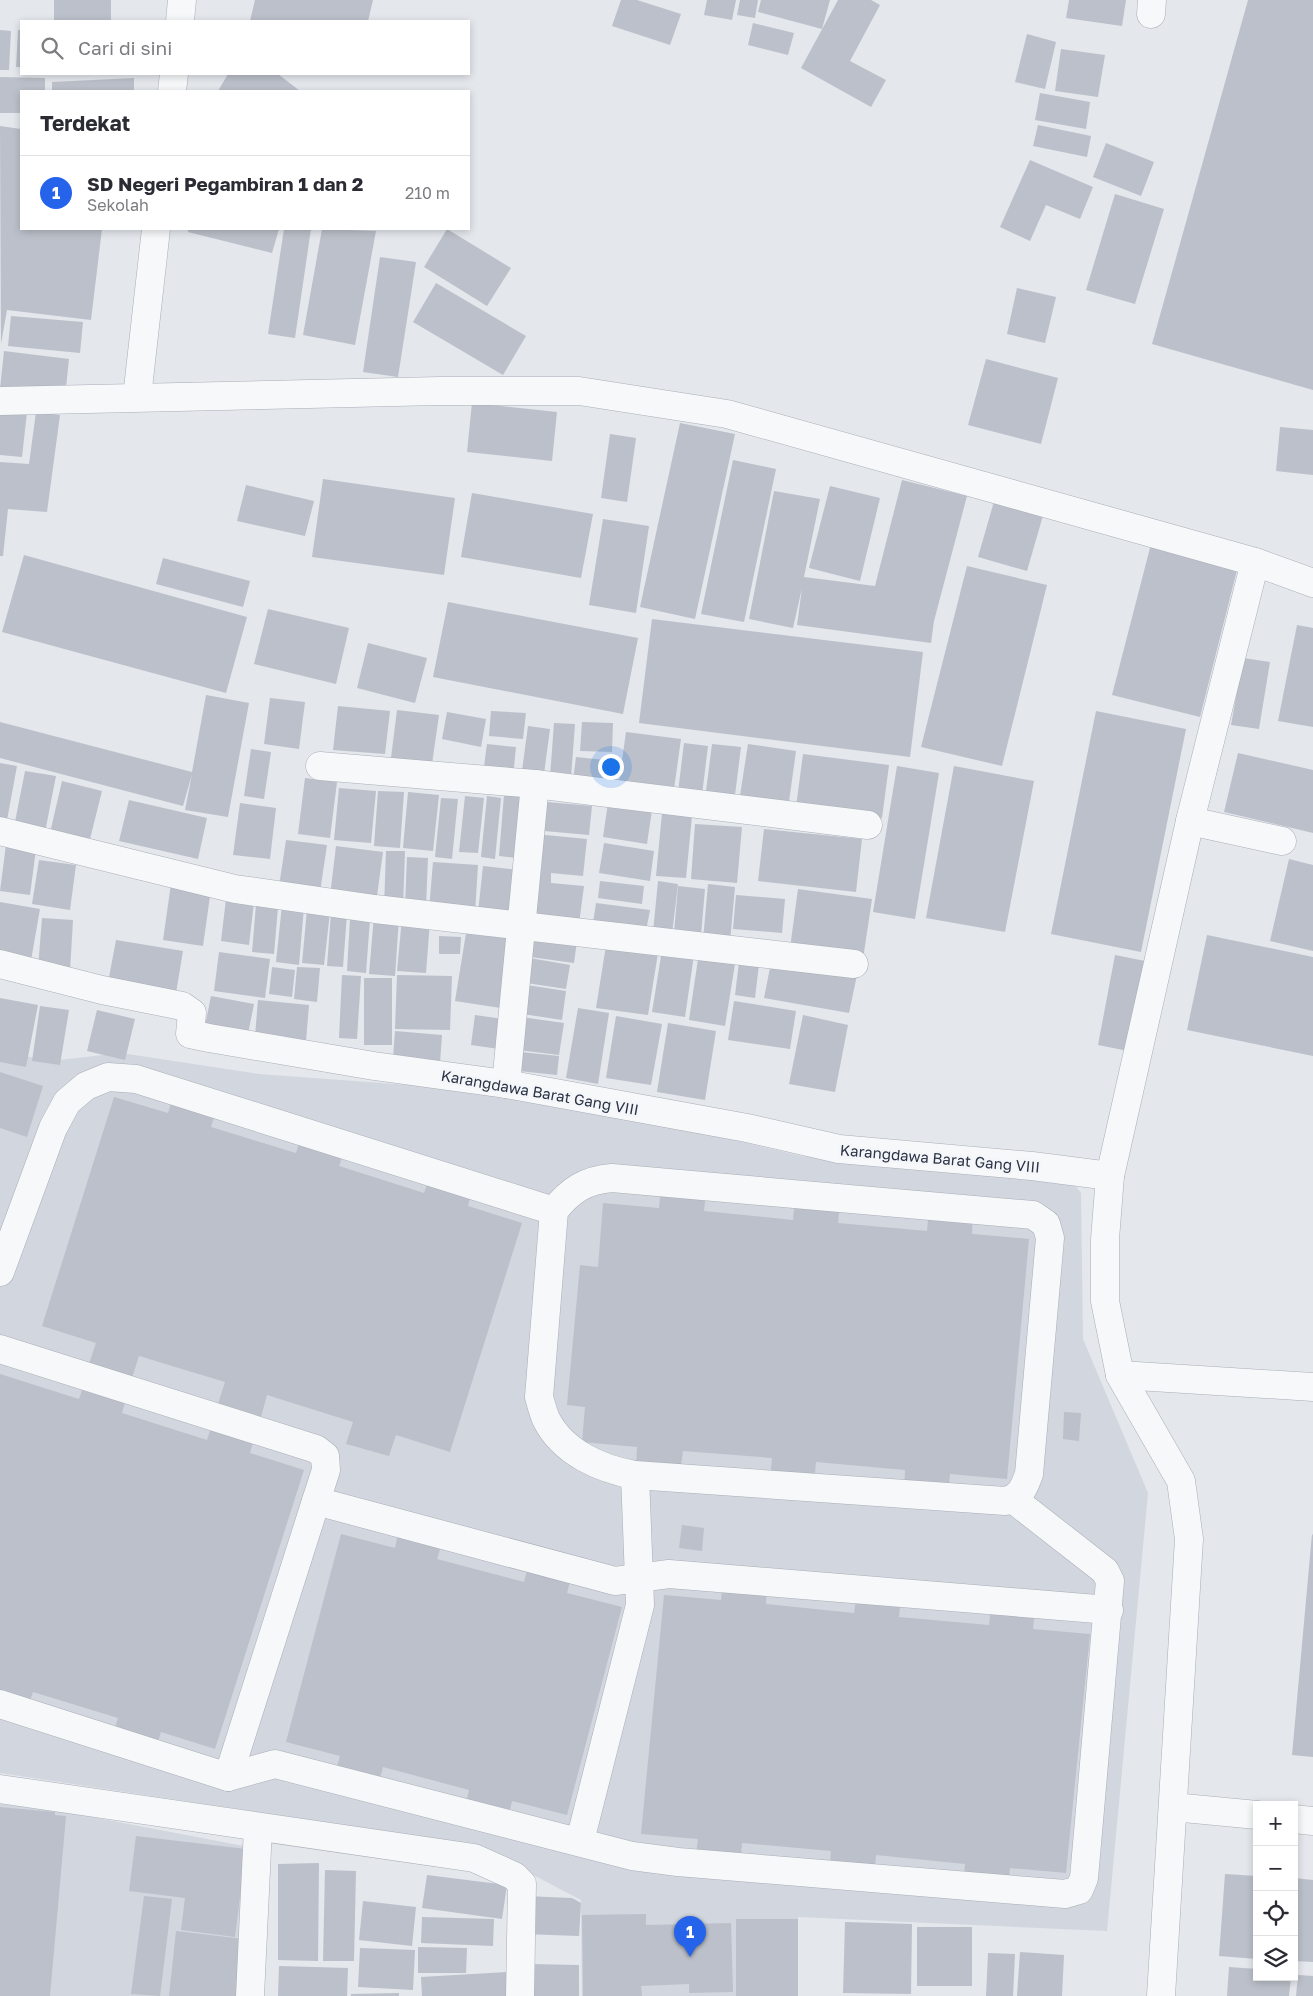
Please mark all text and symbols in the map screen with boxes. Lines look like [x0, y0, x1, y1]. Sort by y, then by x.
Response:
search box [20, 20, 470, 75]
icon: search [38, 34, 66, 62]
text: Cari di sini [78, 36, 172, 59]
text: Terdekat [40, 110, 130, 136]
text: SD Negeri Pegambiran 1 dan 2 [87, 172, 363, 195]
text: 1 [52, 183, 60, 203]
text: 210 m [405, 183, 450, 203]
text: Sekolah [87, 195, 149, 215]
your location [598, 754, 624, 780]
street label: Karangdawa Barat Gang VIII [440, 1066, 640, 1118]
street label: Karangdawa Barat Gang VIII [839, 1140, 1041, 1176]
map controls [1253, 1801, 1298, 1981]
button: + [1253, 1801, 1298, 1846]
button: − [1253, 1846, 1298, 1891]
button: locate [1253, 1891, 1298, 1936]
pin: 1 [674, 1916, 706, 1957]
button: layers [1253, 1936, 1298, 1981]

